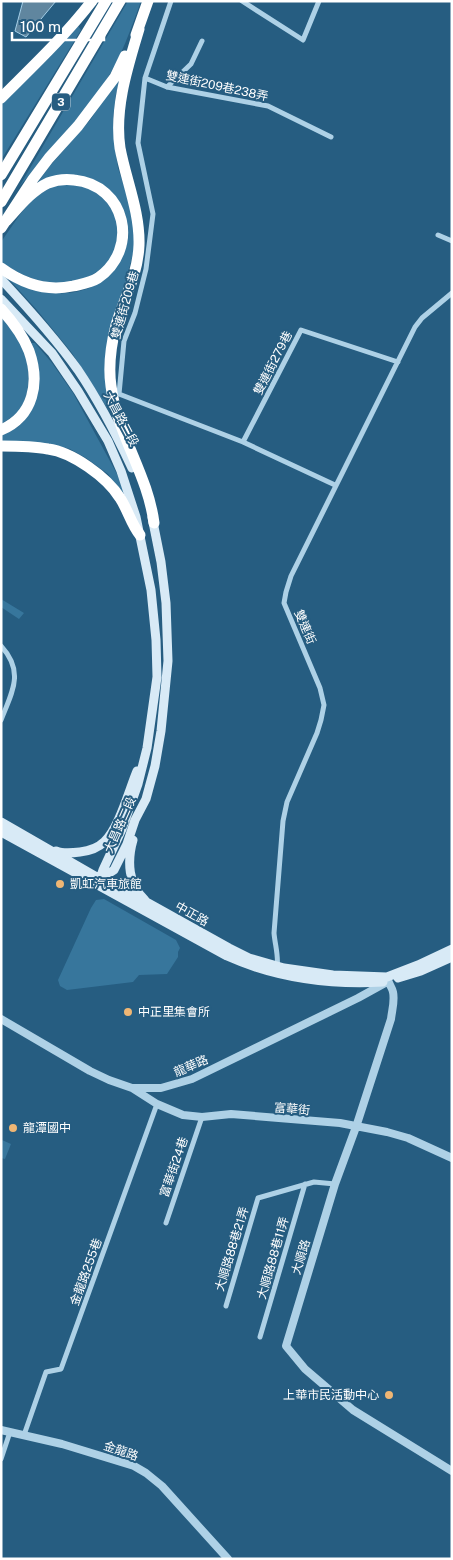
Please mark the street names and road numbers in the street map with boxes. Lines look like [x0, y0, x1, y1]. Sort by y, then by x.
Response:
street label: 雙連街209巷238弄 [165, 68, 269, 104]
road number: 3 [52, 94, 70, 110]
street label: 雙連街209巷 [109, 269, 141, 341]
street label: 雙連街279巷 [251, 329, 295, 397]
street label: 大昌路二段 [101, 389, 141, 449]
street label: 雙連街 [292, 608, 318, 646]
street label: 大昌路二段 [101, 795, 139, 855]
street label: 中正路 [173, 899, 211, 929]
street label: 龍華路 [172, 1053, 210, 1079]
street label: 富華街 [273, 1100, 311, 1118]
street label: 富華街24巷 [157, 1135, 191, 1199]
street label: 大順路88巷21弄 [213, 1205, 251, 1293]
street label: 大順路88巷11弄 [255, 1215, 291, 1301]
street label: 金龍路255巷 [67, 1236, 105, 1308]
street label: 大順路 [289, 1238, 313, 1276]
street label: 金龍路 [102, 1439, 140, 1463]

